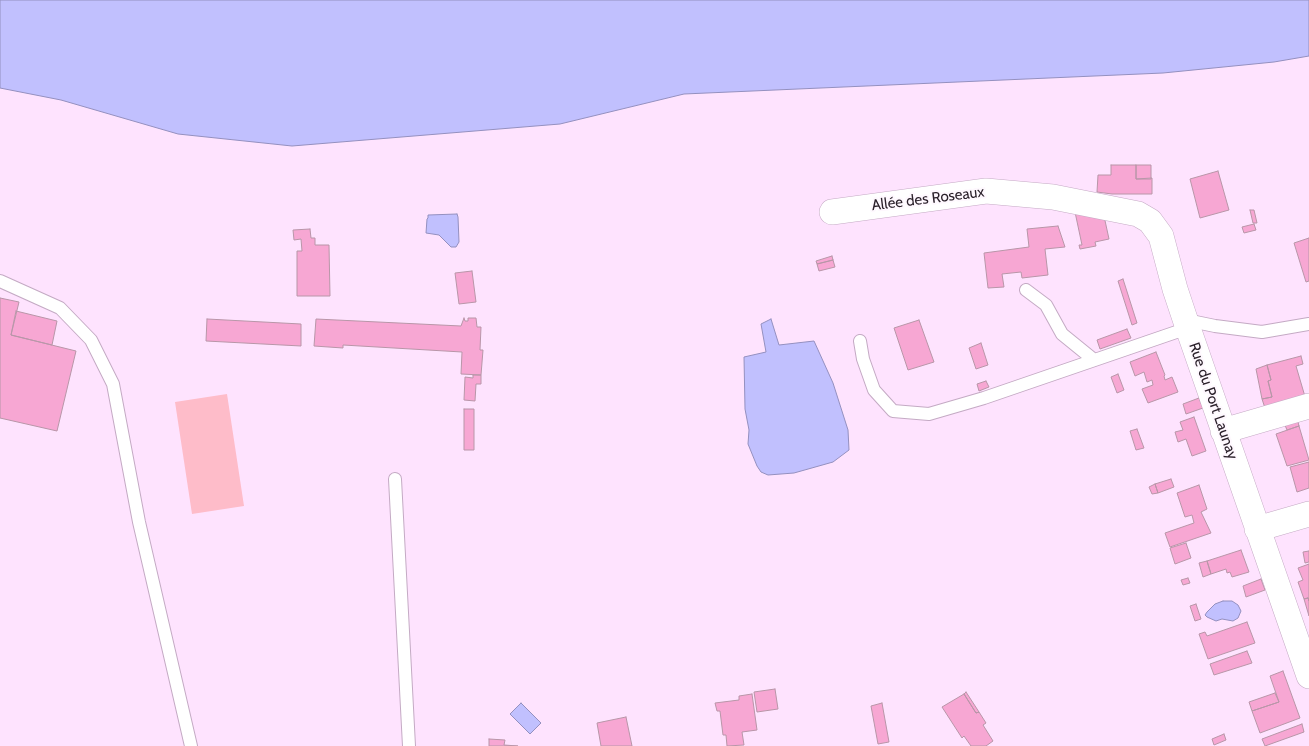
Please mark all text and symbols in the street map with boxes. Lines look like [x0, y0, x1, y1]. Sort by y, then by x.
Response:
street label: Allée des Roseaux [871, 183, 985, 215]
street label: Rue du Port Launay [1185, 340, 1241, 462]

